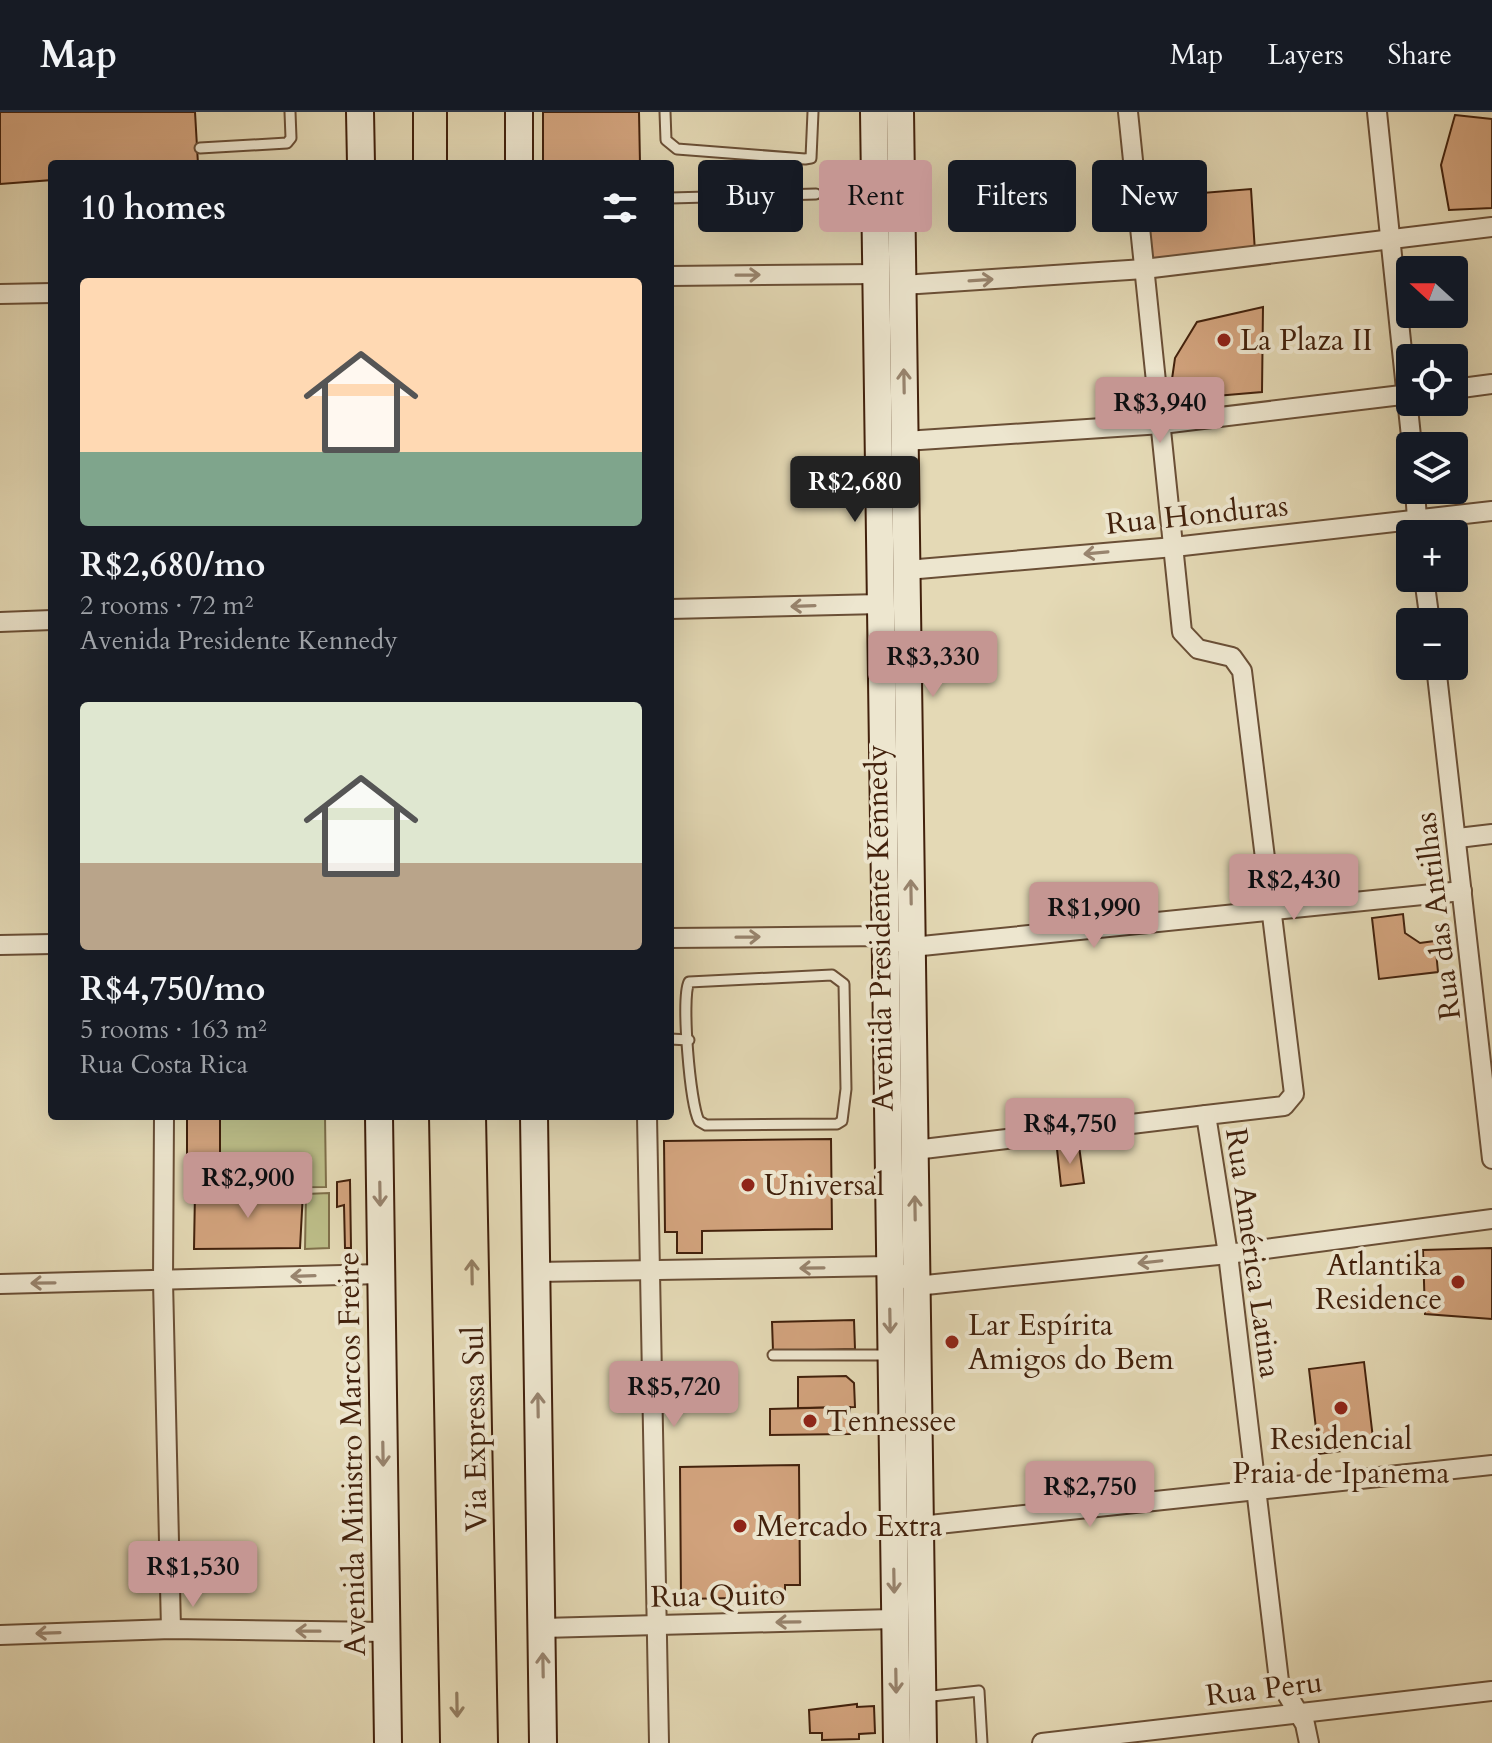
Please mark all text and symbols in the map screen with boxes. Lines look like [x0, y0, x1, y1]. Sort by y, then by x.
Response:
text: Map [40, 29, 117, 81]
text: Map [1170, 36, 1223, 74]
text: Layers [1267, 36, 1344, 74]
text: Share [1388, 36, 1452, 74]
chip: Buy [698, 160, 803, 232]
chip: Rent [819, 160, 932, 232]
chip: Filters [948, 160, 1076, 232]
chip: New [1092, 160, 1207, 232]
text: 10 homes [80, 185, 226, 231]
icon: filters [598, 186, 642, 230]
north arrow [1396, 256, 1468, 328]
map controls [1396, 256, 1468, 680]
one-way arrow [734, 268, 761, 283]
one-way arrow [967, 272, 994, 287]
place label: La Plaza II [1240, 320, 1372, 361]
icon: home [289, 330, 433, 474]
marker: La Plaza II [1215, 331, 1233, 349]
button: locate [1396, 344, 1468, 416]
one-way arrow [896, 368, 912, 395]
pin: R$3,940 [1086, 377, 1234, 445]
text: R$3,940 [1113, 385, 1207, 420]
button: layers [1396, 432, 1468, 504]
pin: R$2,680 [781, 456, 929, 524]
text: R$2,680 [808, 464, 902, 499]
street label: Rua Honduras [1104, 485, 1290, 545]
button: + [1396, 520, 1468, 592]
text: R$2,680/mo [80, 542, 265, 588]
one-way arrow [1083, 546, 1110, 561]
text: 2 rooms · 72 m² [80, 588, 253, 623]
one-way arrow [790, 598, 817, 613]
button: − [1396, 608, 1468, 680]
text: Avenida Presidente Kennedy [80, 623, 398, 658]
pin: R$3,330 [859, 631, 1007, 699]
text: R$3,330 [886, 639, 980, 674]
street label: Avenida Presidente Kennedy [856, 744, 904, 1112]
icon: home [289, 754, 433, 898]
street label: Rua das Antilhas [1405, 810, 1471, 1022]
pin: R$2,430 [1220, 854, 1368, 922]
text: R$2,430 [1247, 862, 1341, 897]
one-way arrow [903, 879, 919, 906]
pin: R$1,990 [1020, 882, 1168, 950]
text: R$1,990 [1047, 890, 1141, 925]
one-way arrow [734, 929, 761, 945]
text: R$4,750/mo [80, 966, 265, 1012]
text: 5 rooms · 163 m² [80, 1012, 267, 1047]
text: Rua Costa Rica [80, 1047, 248, 1082]
pin: R$4,750 [996, 1098, 1144, 1166]
text: R$4,750 [1023, 1106, 1117, 1141]
street label: Rua América Latina [1215, 1126, 1291, 1381]
pin: R$2,900 [174, 1152, 322, 1220]
text: R$2,900 [201, 1160, 295, 1195]
place label: Universal [764, 1165, 885, 1206]
marker: Universal [739, 1176, 757, 1194]
one-way arrow [372, 1180, 387, 1207]
one-way arrow [908, 1195, 923, 1222]
place label: Atlantika Residence [1315, 1245, 1442, 1320]
street label: Avenida Ministro Marcos Freire [328, 1252, 376, 1656]
one-way arrow [1138, 1255, 1164, 1270]
one-way arrow [464, 1259, 480, 1286]
one-way arrow [799, 1260, 826, 1275]
one-way arrow [290, 1269, 317, 1284]
marker: Atlantika Residence [1449, 1273, 1467, 1291]
one-way arrow [30, 1276, 57, 1291]
place label: Lar Espírita Amigos do Bem [968, 1305, 1175, 1380]
one-way arrow [883, 1307, 898, 1334]
street label: Via Expressa Sul [453, 1325, 497, 1532]
marker: Lar Espírita Amigos do Bem [943, 1333, 961, 1351]
pin: R$5,720 [600, 1361, 748, 1429]
text: R$5,720 [627, 1369, 721, 1404]
one-way arrow [530, 1392, 546, 1419]
marker: Residencial Praia de Ipanema [1332, 1399, 1350, 1417]
place label: Tennessee [826, 1401, 957, 1442]
marker: Tennessee [801, 1412, 819, 1430]
place label: Residencial Praia de Ipanema [1233, 1419, 1449, 1494]
one-way arrow [376, 1440, 391, 1467]
pin: R$2,750 [1016, 1461, 1164, 1529]
text: R$2,750 [1043, 1469, 1137, 1504]
place label: Mercado Extra [756, 1506, 943, 1547]
marker: Mercado Extra [731, 1517, 749, 1535]
pin: R$1,530 [119, 1541, 267, 1609]
text: R$1,530 [146, 1549, 240, 1584]
one-way arrow [886, 1567, 902, 1594]
street label: Rua Quito [650, 1574, 786, 1618]
one-way arrow [775, 1614, 802, 1630]
one-way arrow [295, 1623, 322, 1639]
one-way arrow [35, 1625, 62, 1641]
one-way arrow [535, 1652, 550, 1679]
street label: Rua Peru [1203, 1662, 1325, 1716]
one-way arrow [888, 1667, 903, 1694]
one-way arrow [449, 1691, 464, 1718]

